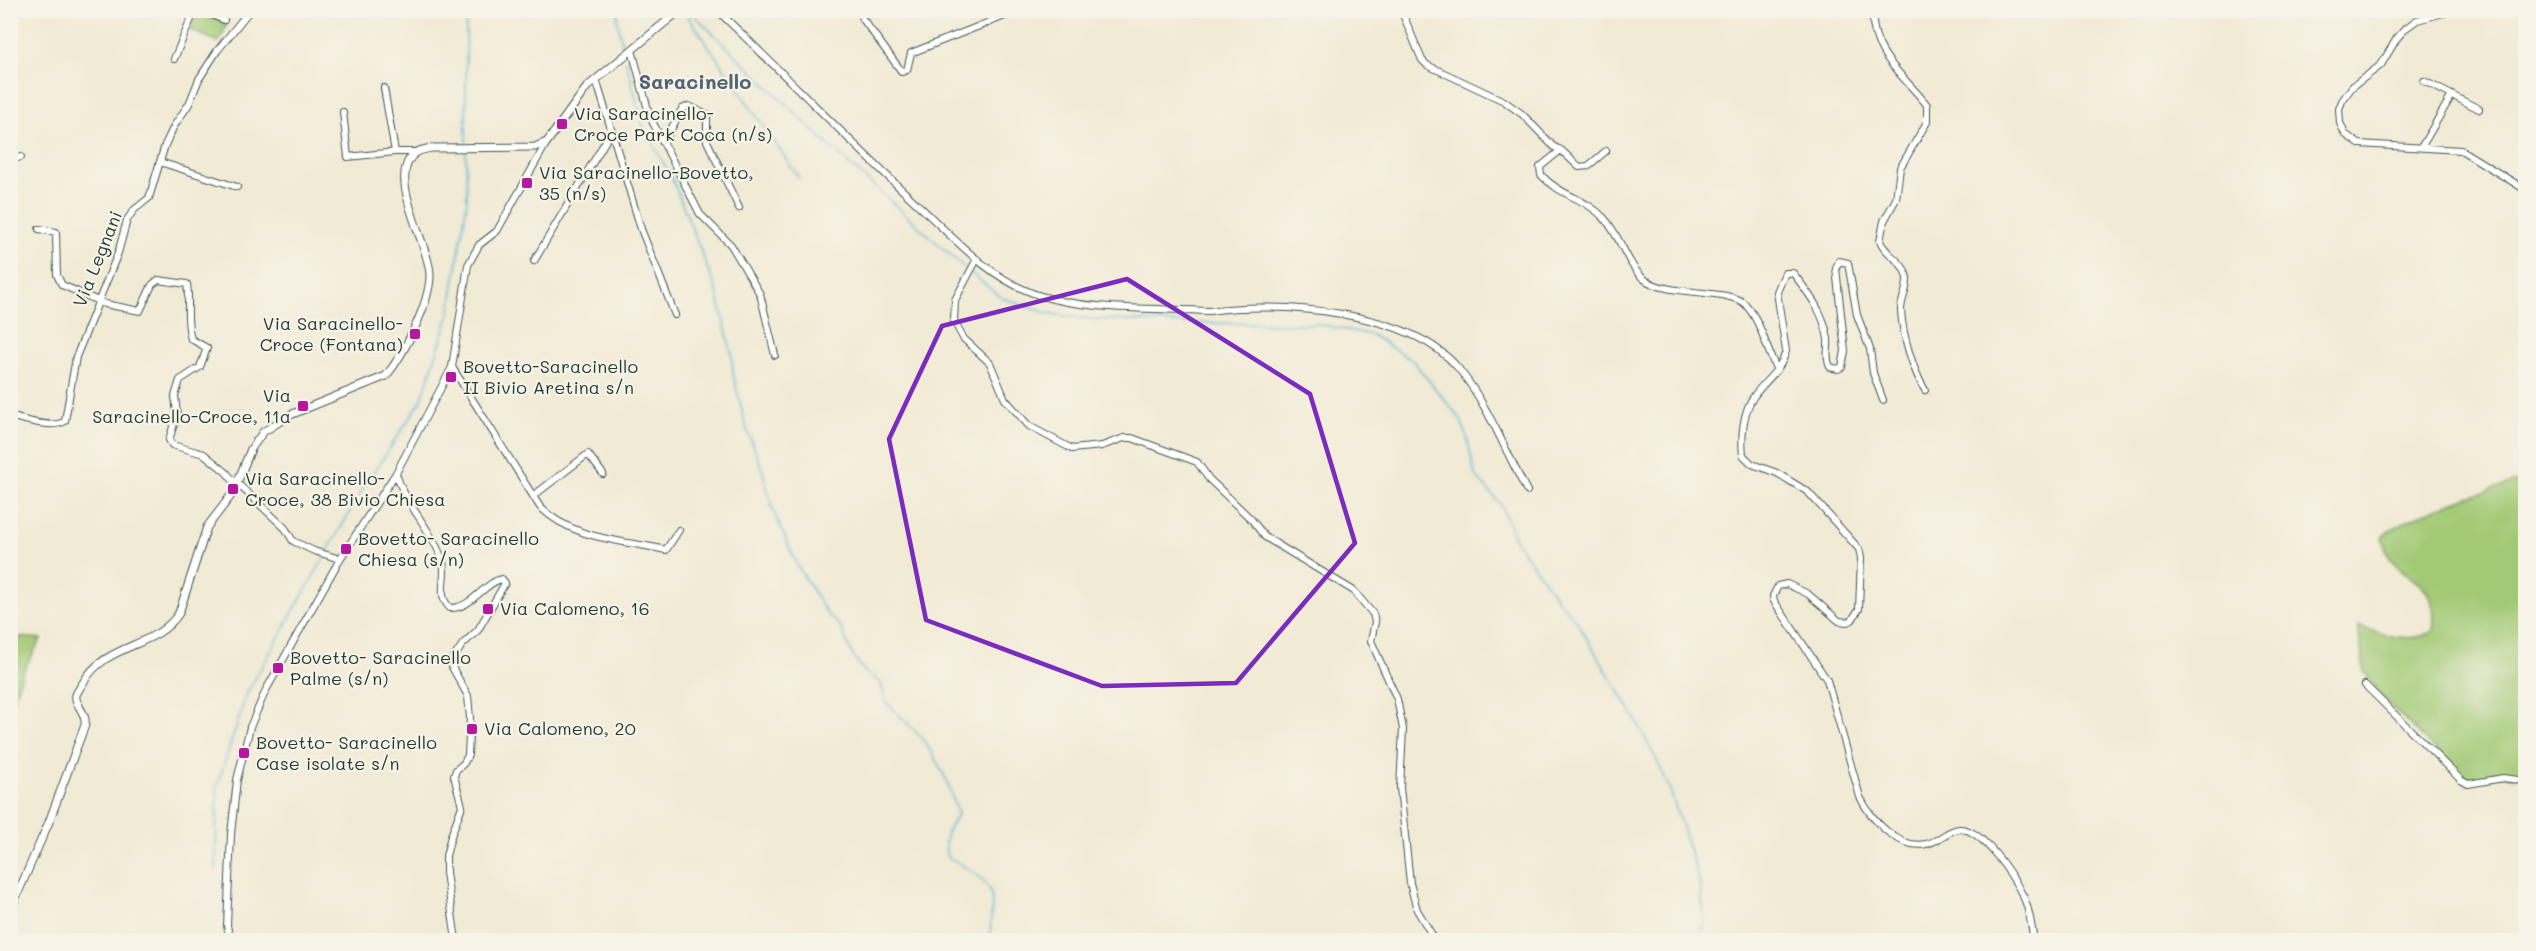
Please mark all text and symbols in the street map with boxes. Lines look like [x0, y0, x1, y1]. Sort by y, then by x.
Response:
district label: Saracinello [639, 68, 751, 94]
place label: Via Saracinello- Croce Park Coca (n/s) [574, 101, 772, 146]
marker: Via Saracinello- Croce Park Coca (n/s) [555, 117, 569, 131]
place label: Via Saracinello-Bovetto, 35 (n/s) [539, 160, 754, 205]
marker: Via Saracinello-Bovetto, 35 (n/s) [520, 176, 534, 190]
street label: Via Legnani [67, 207, 127, 310]
place label: Via Saracinello- Croce (Fontana) [260, 311, 403, 356]
marker: Via Saracinello- Croce (Fontana) [408, 327, 422, 341]
place label: Bovetto-Saracinello II Bivio Aretina s/n [463, 354, 638, 399]
marker: Bovetto-Saracinello II Bivio Aretina s/n [444, 370, 458, 384]
place label: Via Saracinello-Croce, 11a [92, 383, 291, 428]
marker: Via Saracinello-Croce, 11a [296, 399, 310, 413]
place label: Via Saracinello- Croce, 38 Bivio Chiesa [245, 466, 445, 511]
marker: Via Saracinello- Croce, 38 Bivio Chiesa [226, 482, 240, 496]
place label: Bovetto- Saracinello Chiesa (s/n) [358, 526, 539, 571]
marker: Bovetto- Saracinello Chiesa (s/n) [339, 542, 353, 556]
place label: Via Calomeno, 16 [500, 596, 650, 620]
marker: Via Calomeno, 16 [481, 602, 495, 616]
place label: Bovetto- Saracinello Palme (s/n) [290, 645, 471, 690]
marker: Bovetto- Saracinello Palme (s/n) [271, 661, 285, 675]
place label: Via Calomeno, 20 [484, 716, 636, 740]
marker: Via Calomeno, 20 [465, 722, 479, 736]
place label: Bovetto- Saracinello Case isolate s/n [256, 730, 437, 775]
marker: Bovetto- Saracinello Case isolate s/n [237, 746, 251, 760]

